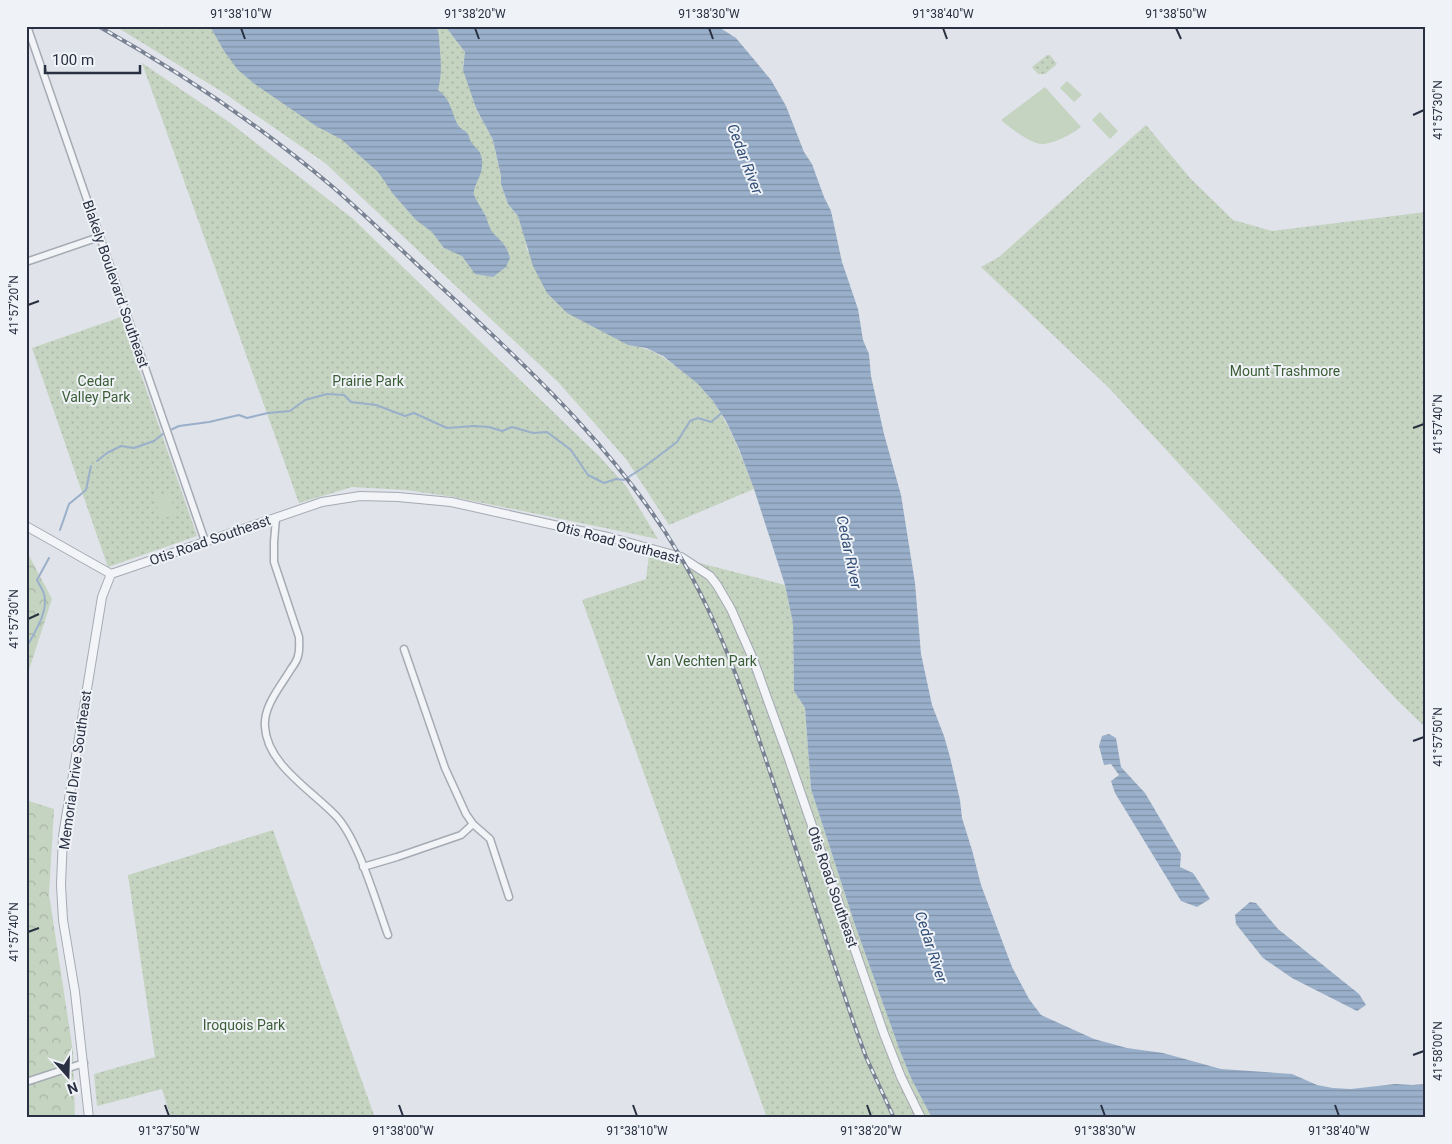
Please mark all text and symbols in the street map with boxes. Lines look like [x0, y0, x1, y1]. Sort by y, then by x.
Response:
text: 91°38'10"W [210, 7, 272, 21]
text: 91°38'20"W [444, 7, 506, 21]
text: 91°38'30"W [678, 7, 740, 21]
text: 91°38'40"W [912, 7, 974, 21]
text: 91°38'50"W [1145, 7, 1207, 21]
scale bar [45, 42, 140, 74]
text: 100 m [52, 51, 94, 69]
text: 41°57'30"N [1431, 80, 1445, 140]
water label: Cedar River [723, 121, 767, 198]
street label: Blakely Boulevard Southeast [80, 198, 152, 370]
text: 41°57'20"N [7, 275, 21, 335]
park label: Mount Trashmore [1230, 363, 1340, 379]
park label: Cedar Valley Park [62, 373, 131, 405]
park label: Prairie Park [332, 373, 405, 389]
text: 41°57'40"N [1431, 394, 1445, 454]
street label: Otis Road Southeast [147, 512, 273, 568]
water label: Cedar River [833, 514, 866, 591]
street label: Otis Road Southeast [555, 518, 682, 566]
text: 41°57'30"N [7, 589, 21, 649]
park label: Van Vechten Park [647, 653, 758, 669]
street label: Memorial Drive Southeast [56, 689, 94, 851]
text: 41°57'50"N [1431, 707, 1445, 767]
street label: Otis Road Southeast [805, 824, 861, 950]
text: 41°57'40"N [7, 902, 21, 962]
water label: Cedar River [911, 909, 951, 986]
park label: Iroquois Park [203, 1017, 286, 1033]
text: 41°58'00"N [1431, 1021, 1445, 1081]
north arrow [42, 1052, 92, 1102]
text: N [65, 1079, 80, 1097]
text: 91°37'50"W [138, 1124, 200, 1138]
text: 91°38'00"W [372, 1124, 434, 1138]
text: 91°38'10"W [606, 1124, 668, 1138]
text: 91°38'20"W [840, 1124, 902, 1138]
text: 91°38'30"W [1074, 1124, 1136, 1138]
text: 91°38'40"W [1308, 1124, 1370, 1138]

